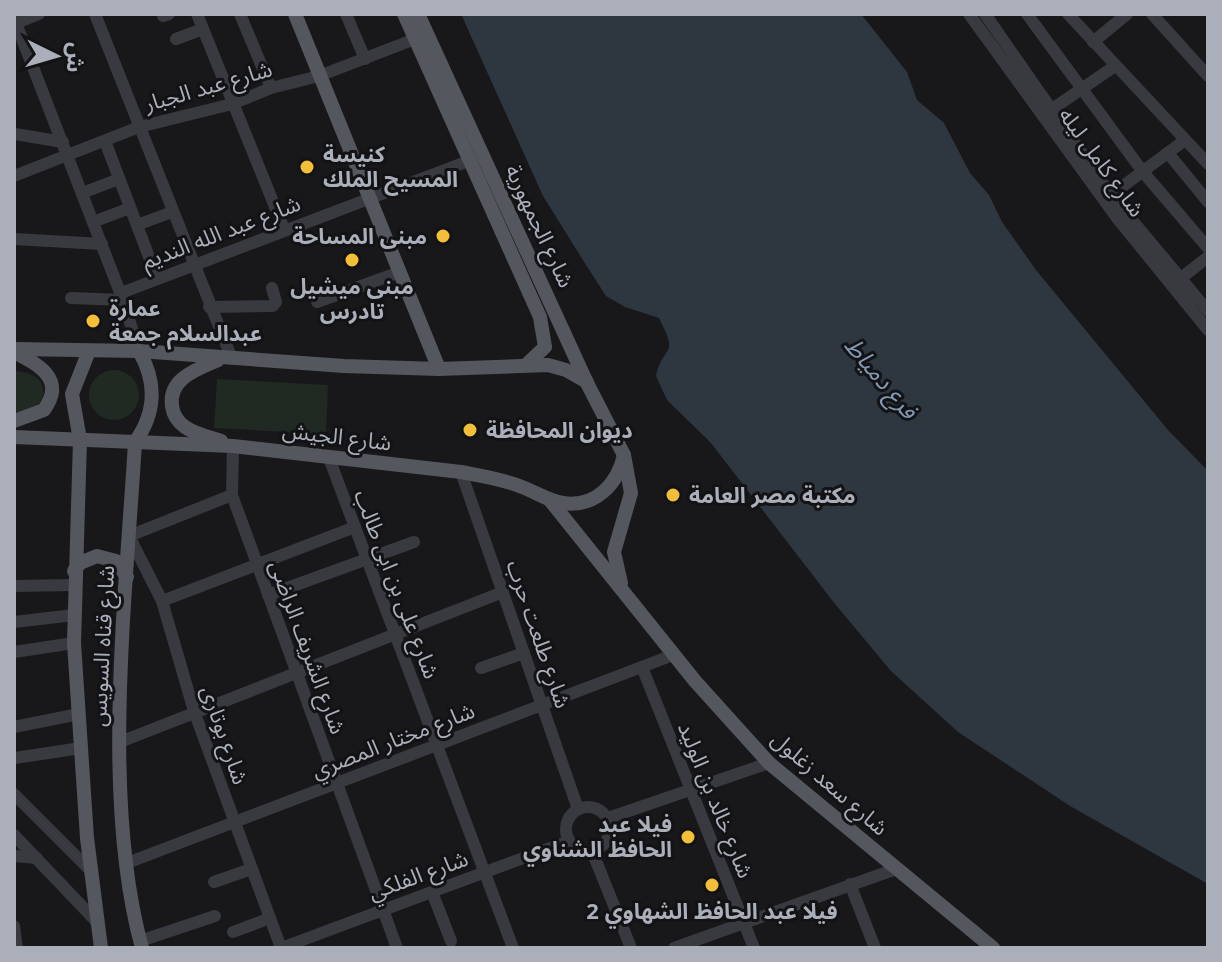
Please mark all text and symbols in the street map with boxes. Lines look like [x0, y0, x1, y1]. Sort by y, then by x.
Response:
north arrow [16, 16, 96, 96]
text: ش [61, 42, 93, 74]
street label: شارع عبد الجبار [139, 52, 276, 121]
street label: شارع كامل ليله [1050, 101, 1153, 224]
place label: كنيسة المسيح الملك [323, 138, 458, 196]
marker: كنيسة المسيح الملك [298, 158, 316, 176]
street label: شارع الجمهورية [497, 159, 583, 293]
street label: شارع عبد الله النديم [137, 187, 305, 278]
place label: مبنى المساحة [292, 220, 427, 250]
marker: مبنى المساحة [434, 227, 452, 245]
marker: مبنى ميشيل تادرس [343, 251, 361, 269]
place label: مبنى ميشيل تادرس [290, 270, 414, 325]
place label: عمارة عبدالسلام جمعة [109, 292, 262, 350]
marker: عمارة عبدالسلام جمعة [84, 312, 102, 330]
water label: فرع دمياط [836, 329, 927, 428]
street label: شارع الجيش [280, 413, 393, 460]
place label: ديوان المحافظة [486, 414, 633, 444]
marker: ديوان المحافظة [461, 421, 479, 439]
place label: مكتبة مصر العامة [689, 479, 856, 509]
street label: شارع على بن ابى طالب [345, 485, 448, 683]
marker: مكتبة مصر العامة [664, 486, 682, 504]
street label: شارع الشريف الراضى [261, 555, 354, 739]
street label: شارع طلعت حرب [498, 556, 579, 713]
street label: شارع قناه السويس [82, 564, 123, 728]
street label: شارع بوتارى [192, 681, 257, 789]
street label: شارع مختار المصري [307, 694, 480, 787]
street label: شارع خالد بن الوليد [669, 717, 762, 883]
street label: شارع سعد زغلول [764, 723, 895, 844]
place label: فيلا عبد الحافظ الشناوي [523, 808, 672, 867]
marker: فيلا عبد الحافظ الشناوي [679, 828, 697, 846]
street label: شارع الفلكي [363, 842, 473, 909]
marker: فيلا عبد الحافظ الشهاوي 2 [703, 876, 721, 894]
place label: فيلا عبد الحافظ الشهاوي 2 [586, 895, 838, 929]

